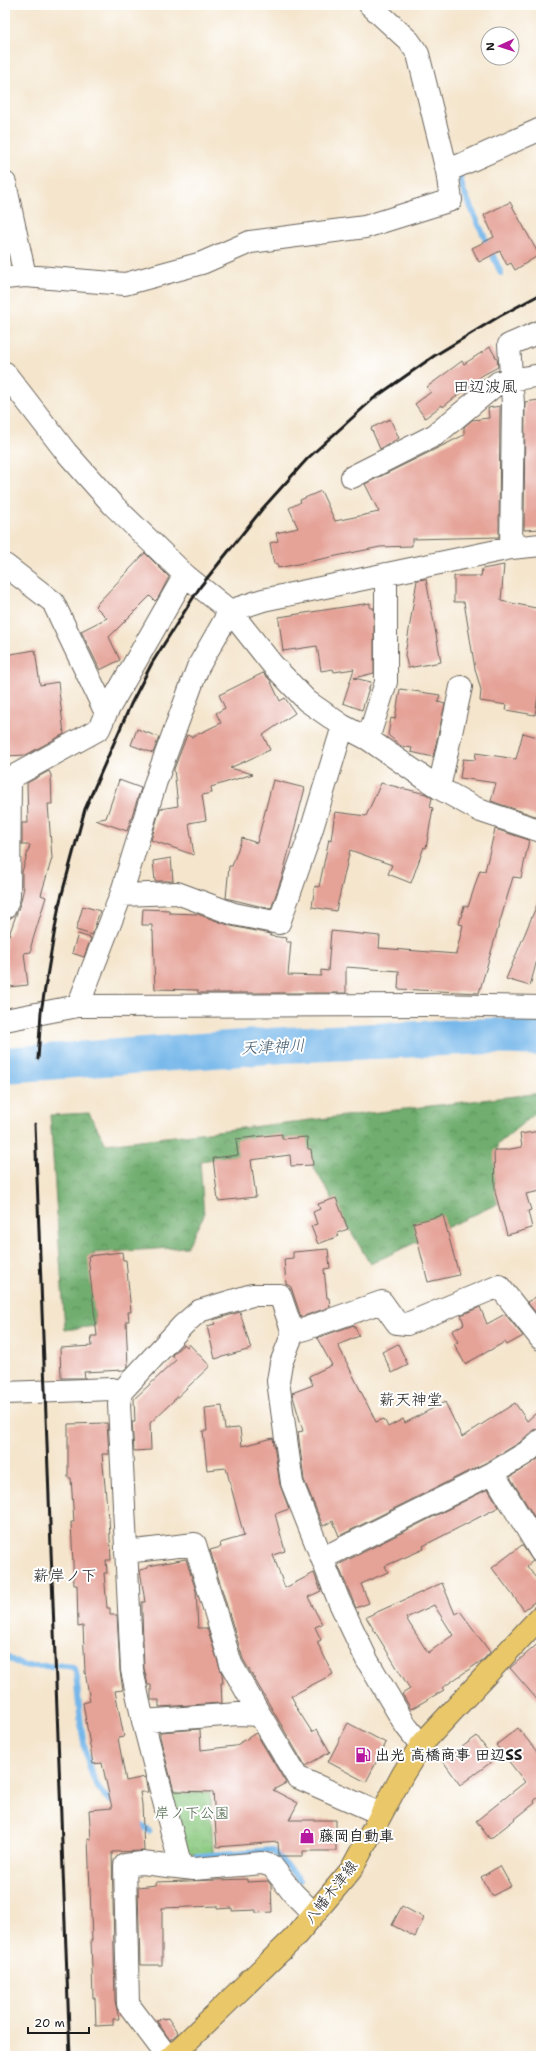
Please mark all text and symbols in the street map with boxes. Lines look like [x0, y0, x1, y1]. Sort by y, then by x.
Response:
north arrow [480, 26, 520, 66]
text: N [483, 41, 498, 51]
district label: 田辺波風 [453, 376, 517, 397]
water label: 天津神川 [241, 1034, 306, 1059]
district label: 薪天神堂 [379, 1389, 443, 1410]
district label: 薪岸ノ下 [33, 1565, 97, 1586]
place label: 出光 高橋商事 田辺SS [375, 1745, 523, 1765]
fuel station icon: 出光 高橋商事 田辺SS [354, 1746, 372, 1764]
park label: 岸ノ下公園 [154, 1803, 230, 1823]
place label: 藤岡自動車 [319, 1826, 394, 1846]
shop icon: 藤岡自動車 [298, 1827, 316, 1845]
street label: 八幡木津線 [300, 1856, 362, 1928]
scale bar [28, 2009, 89, 2035]
text: 20 m [34, 2015, 65, 2031]

